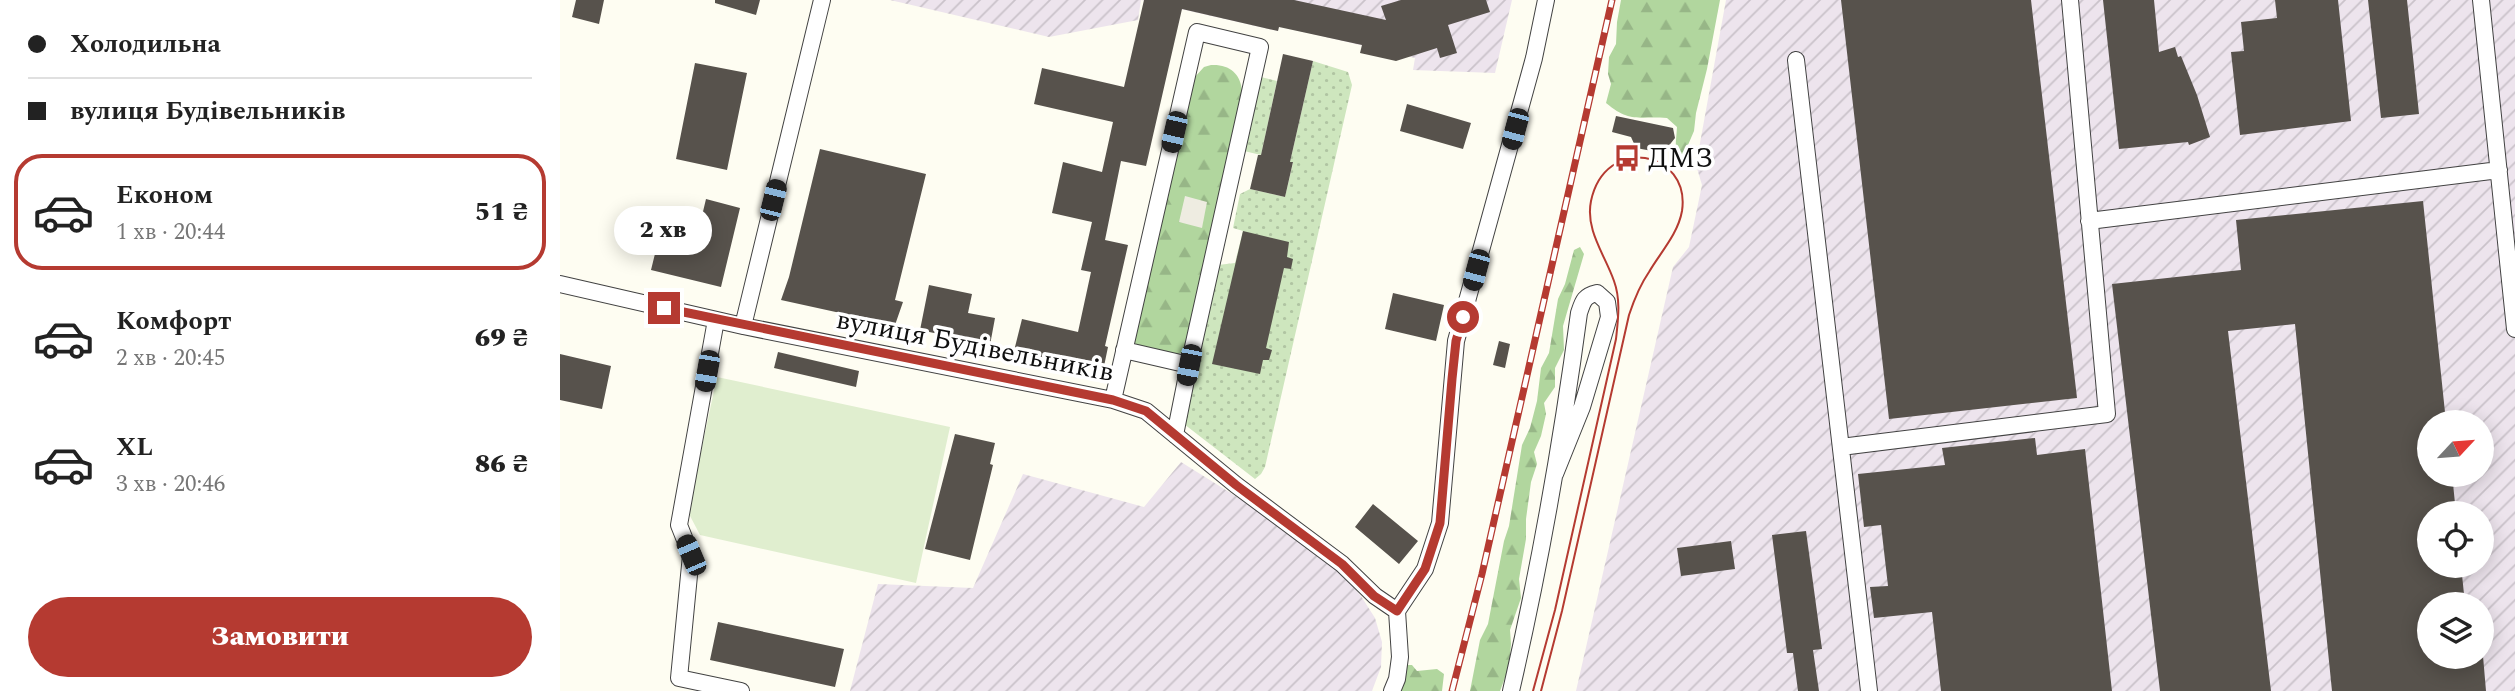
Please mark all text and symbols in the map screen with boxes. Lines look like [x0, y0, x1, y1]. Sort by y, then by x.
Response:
text: Холодильна [70, 24, 221, 64]
text: вулиця Будівельників [70, 91, 345, 131]
car [1500, 106, 1531, 152]
car [1160, 109, 1189, 155]
place label: ДМЗ [1648, 137, 1713, 180]
bus stop icon: ДМЗ [1612, 143, 1642, 173]
text: Економ [116, 175, 213, 215]
car [758, 177, 789, 223]
icon: car [32, 181, 95, 244]
text: 51 ₴ [475, 192, 528, 232]
callout: 2 хв [615, 206, 713, 256]
text: 2 хв [640, 213, 686, 248]
text: 1 хв · 20:44 [116, 215, 225, 250]
car [1461, 247, 1492, 293]
route end [648, 292, 680, 324]
street label: вулиця Будівельників [833, 298, 1117, 394]
text: Комфорт [116, 301, 231, 341]
route start [1447, 301, 1479, 333]
icon: car [32, 307, 95, 370]
text: 69 ₴ [475, 318, 528, 358]
text: 2 хв · 20:45 [116, 341, 225, 376]
car [1175, 342, 1204, 388]
car [694, 348, 721, 394]
north arrow [2417, 410, 2494, 486]
map controls [2417, 410, 2494, 669]
text: XL [116, 427, 153, 467]
icon: car [32, 433, 95, 496]
text: 86 ₴ [475, 444, 528, 484]
text: 3 хв · 20:46 [116, 467, 225, 502]
button: locate [2417, 501, 2494, 578]
car [674, 532, 709, 578]
button: layers [2417, 592, 2494, 669]
button: Замовити [28, 597, 532, 677]

